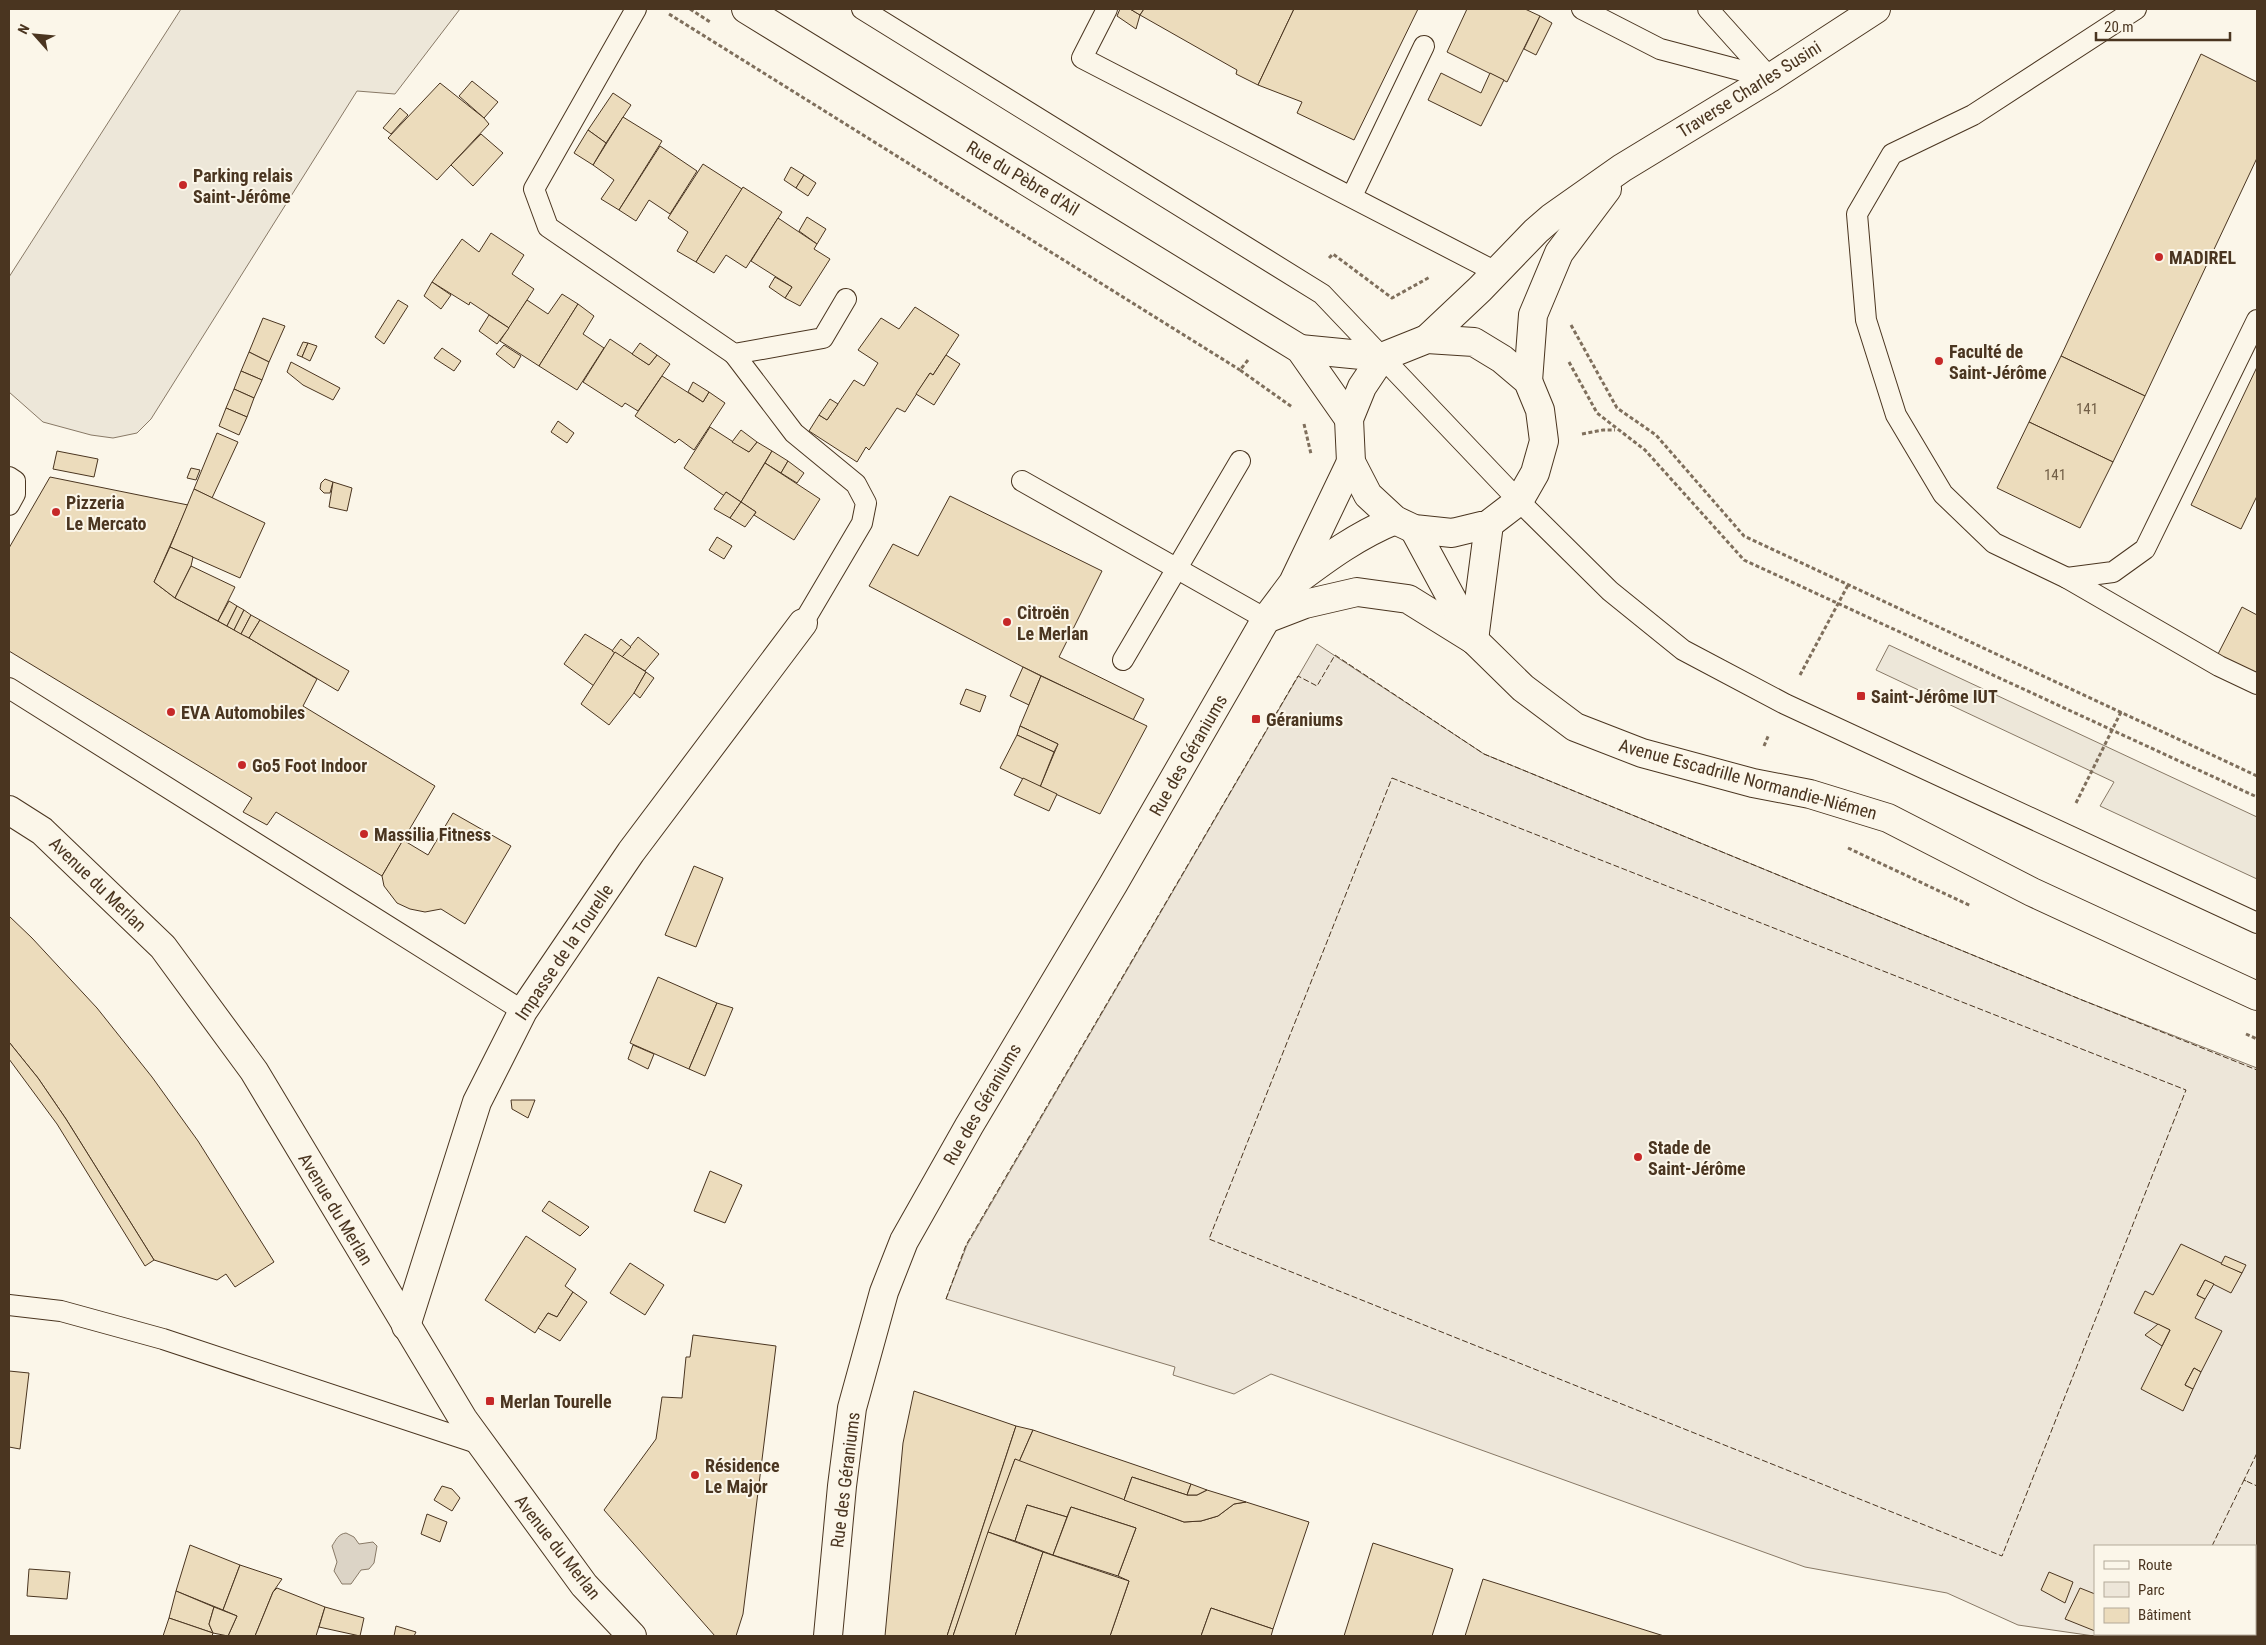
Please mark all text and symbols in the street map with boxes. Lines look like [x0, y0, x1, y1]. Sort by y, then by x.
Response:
north arrow [10, 10, 60, 60]
scale bar [2096, 10, 2230, 42]
text: 20 m [2104, 18, 2134, 36]
text: N [14, 22, 32, 37]
street label: Traverse Charles Susini [1673, 36, 1825, 142]
street label: Rue du Pèbre d'Ail [963, 136, 1083, 220]
place label: Parking relais Saint-Jérôme [193, 165, 293, 207]
marker: Parking relais Saint-Jérôme [177, 179, 189, 191]
place label: MADIREL [2169, 247, 2236, 268]
marker: MADIREL [2153, 251, 2165, 263]
place label: Faculté de Saint-Jérôme [1949, 341, 2047, 383]
marker: Faculté de Saint-Jérôme [1933, 355, 1945, 367]
house number: 141 [2076, 400, 2098, 418]
house number: 141 [2044, 466, 2066, 484]
place label: Pizzeria Le Mercato [66, 492, 146, 534]
marker: Pizzeria Le Mercato [50, 506, 62, 518]
place label: Citroën Le Merlan [1017, 602, 1088, 644]
marker: Citroën Le Merlan [1001, 616, 1013, 628]
place label: Saint-Jérôme IUT [1871, 686, 1998, 707]
marker: Saint-Jérôme IUT [1855, 690, 1867, 702]
street label: Rue des Géraniums [1145, 691, 1231, 819]
place label: EVA Automobiles [181, 702, 305, 723]
marker: EVA Automobiles [165, 706, 177, 718]
place label: Géraniums [1266, 709, 1343, 730]
marker: Géraniums [1250, 713, 1262, 725]
street label: Avenue Escadrille Normandie-Niémen [1617, 734, 1879, 824]
place label: Go5 Foot Indoor [252, 755, 367, 776]
marker: Go5 Foot Indoor [236, 759, 248, 771]
place label: Massilia Fitness [374, 824, 491, 845]
marker: Massilia Fitness [358, 828, 370, 840]
street label: Avenue du Merlan [45, 832, 151, 936]
street label: Impasse de la Tourelle [511, 880, 617, 1024]
street label: Rue des Géraniums [939, 1040, 1025, 1168]
place label: Stade de Saint-Jérôme [1648, 1137, 1746, 1179]
street label: Avenue du Merlan [294, 1149, 378, 1269]
marker: Stade de Saint-Jérôme [1632, 1151, 1644, 1163]
place label: Merlan Tourelle [500, 1391, 612, 1412]
marker: Merlan Tourelle [484, 1395, 496, 1407]
street label: Rue des Géraniums [826, 1411, 864, 1549]
place label: Résidence Le Major [705, 1455, 780, 1497]
marker: Résidence Le Major [689, 1469, 701, 1481]
street label: Avenue du Merlan [511, 1491, 605, 1603]
legend [2094, 1545, 2256, 1635]
text: Route [2138, 1556, 2172, 1574]
text: Parc [2138, 1581, 2165, 1599]
text: Bâtiment [2138, 1606, 2191, 1624]

